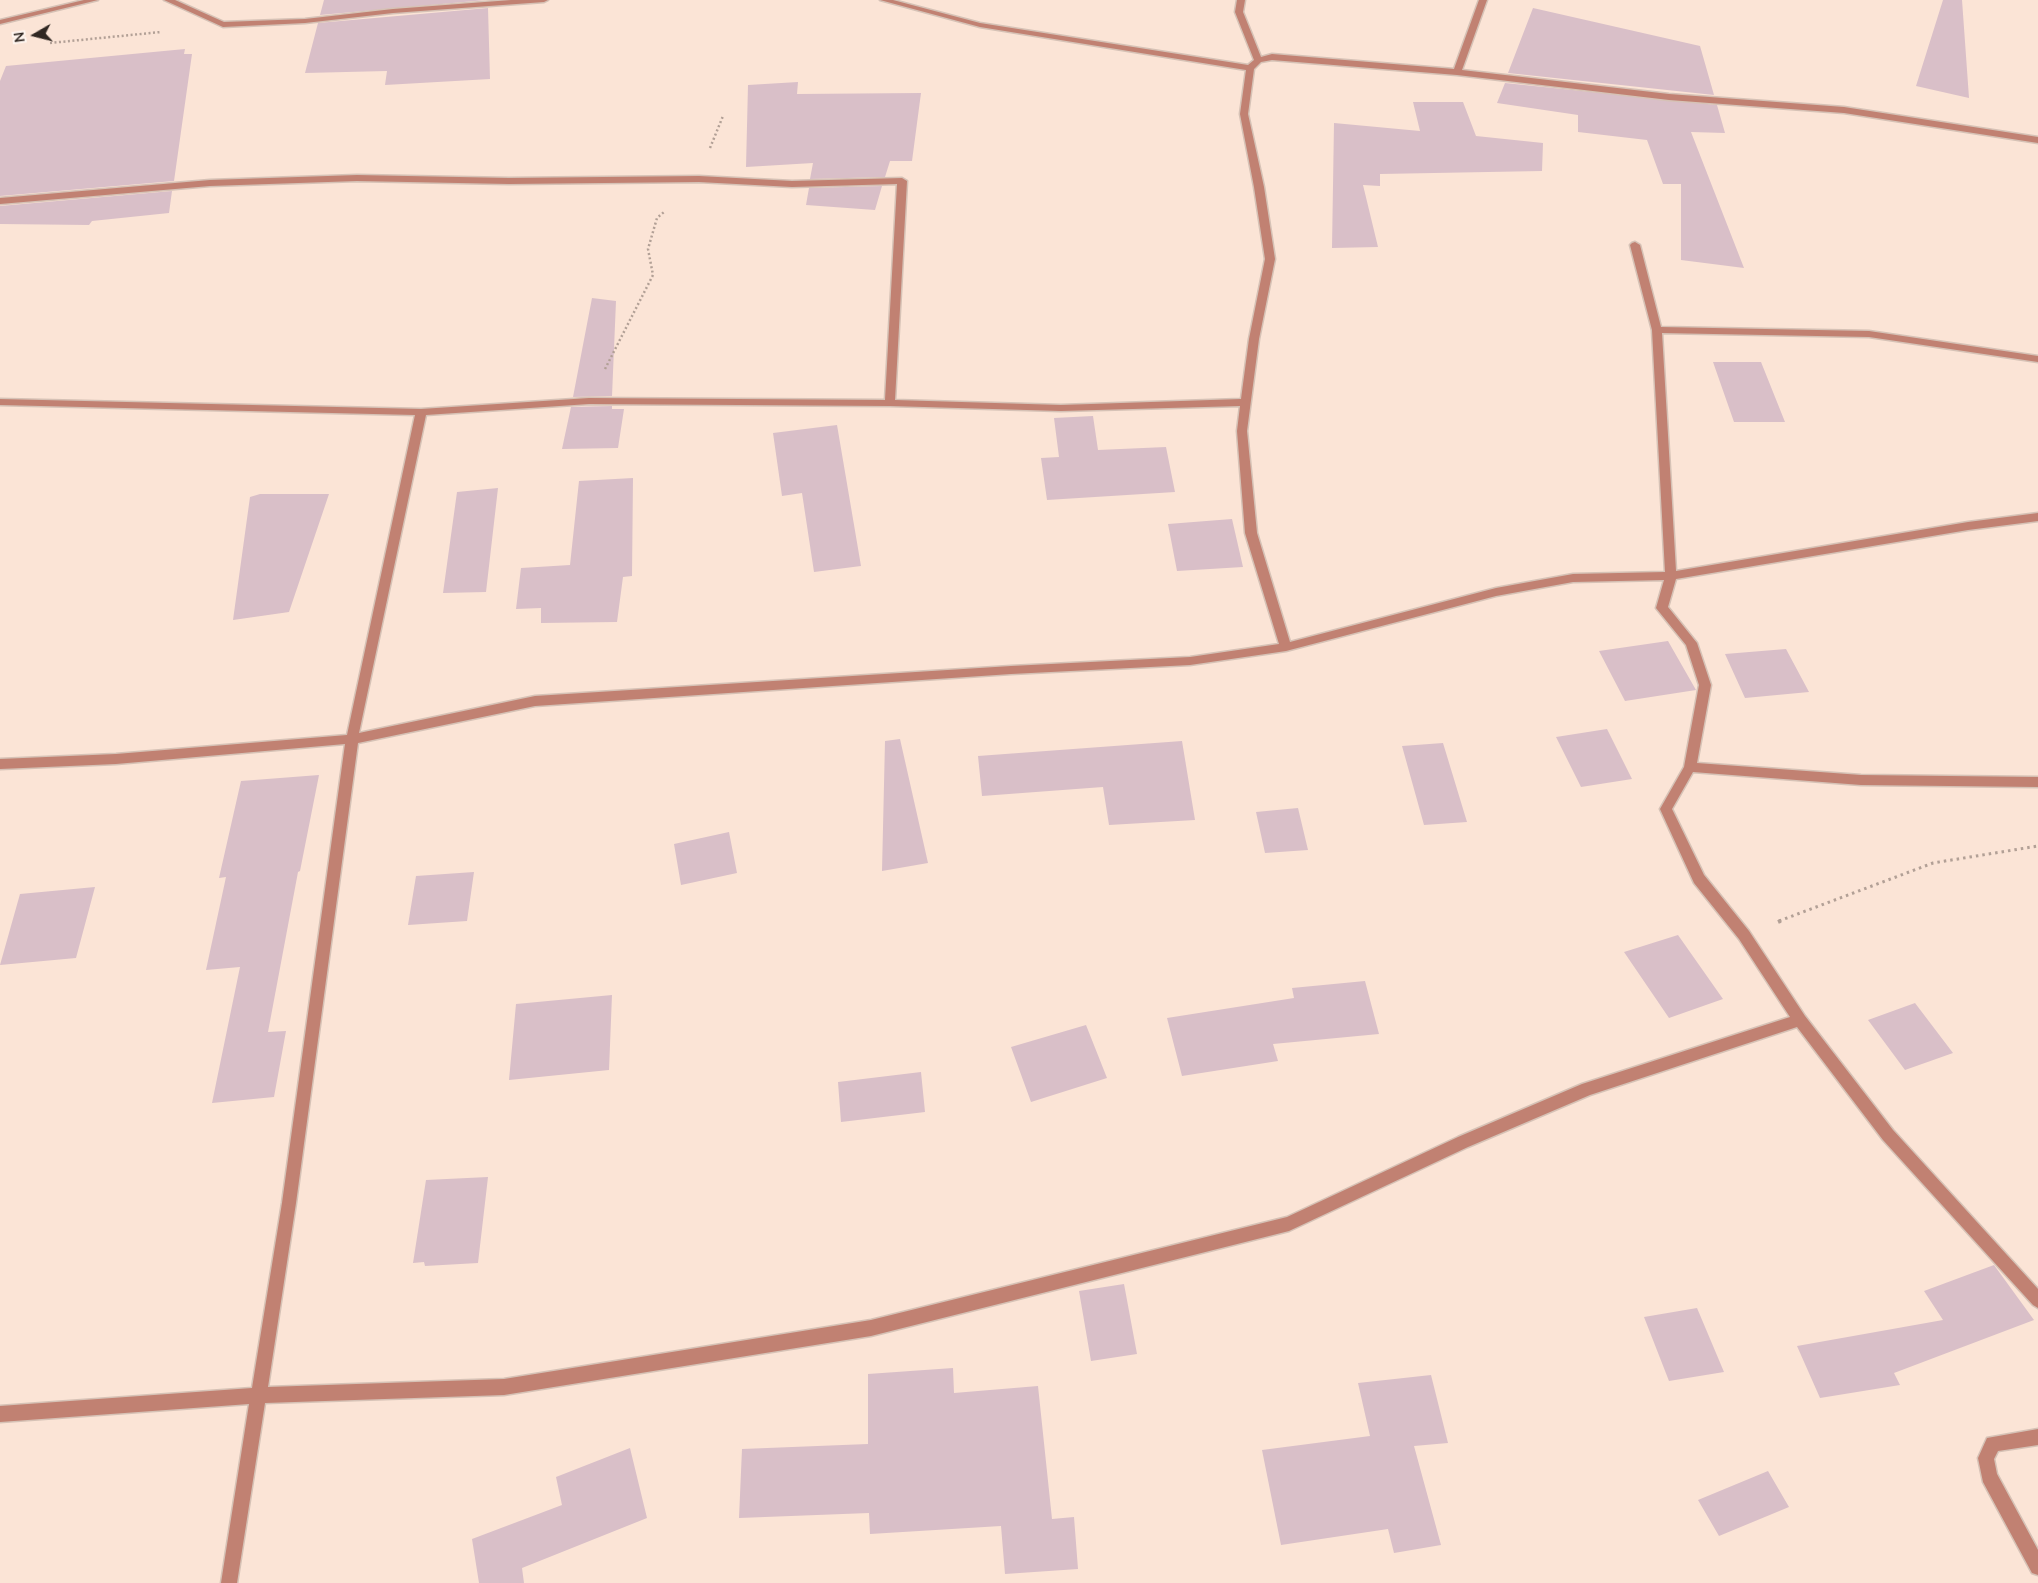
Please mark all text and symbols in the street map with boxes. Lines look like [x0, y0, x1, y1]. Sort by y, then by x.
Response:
north arrow [10, 10, 60, 60]
text: N [10, 31, 30, 44]

